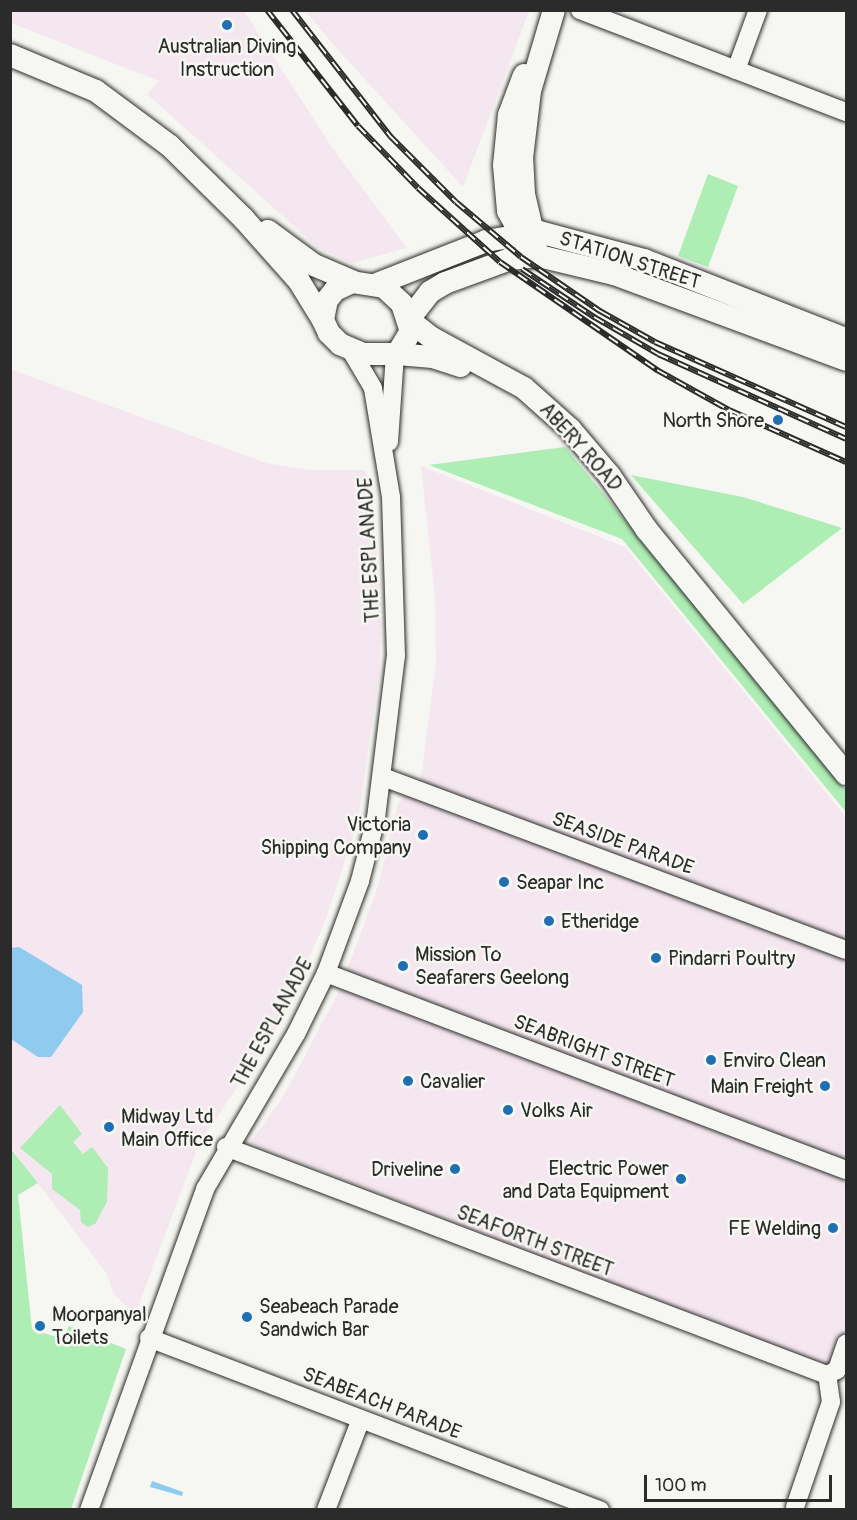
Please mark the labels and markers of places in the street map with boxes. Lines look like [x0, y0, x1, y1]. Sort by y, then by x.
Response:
marker: Australian Diving Instruction [220, 18, 234, 32]
place label: Australian Diving Instruction [158, 35, 296, 82]
place label: North Shore [662, 408, 764, 432]
marker: North Shore [769, 411, 787, 429]
place label: Victoria Shipping Company [260, 812, 411, 859]
marker: Victoria Shipping Company [416, 828, 430, 842]
place label: Seapar Inc [516, 870, 604, 894]
marker: Seapar Inc [497, 875, 511, 889]
place label: Etheridge [561, 909, 639, 933]
marker: Etheridge [542, 914, 556, 928]
place label: Mission To Seafarers Geelong [415, 942, 569, 989]
place label: Pindarri Poultry [668, 946, 795, 970]
marker: Pindarri Poultry [649, 951, 663, 965]
marker: Mission To Seafarers Geelong [396, 959, 410, 973]
place label: Enviro Clean [723, 1048, 826, 1072]
marker: Enviro Clean [704, 1053, 718, 1067]
place label: Cavalier [420, 1069, 485, 1093]
marker: Cavalier [401, 1074, 415, 1088]
place label: Main Freight [710, 1074, 813, 1098]
marker: Main Freight [818, 1079, 832, 1093]
place label: Volks Air [520, 1098, 593, 1122]
marker: Volks Air [501, 1103, 515, 1117]
place label: Midway Ltd Main Office [121, 1104, 214, 1151]
marker: Midway Ltd Main Office [102, 1120, 116, 1134]
place label: Electric Power and Data Equipment [503, 1156, 669, 1203]
place label: Driveline [371, 1157, 443, 1181]
marker: Driveline [448, 1162, 462, 1176]
marker: Electric Power and Data Equipment [674, 1172, 688, 1186]
place label: FE Welding [728, 1216, 821, 1240]
marker: FE Welding [826, 1221, 840, 1235]
place label: Seabeach Parade Sandwich Bar [259, 1294, 399, 1341]
place label: Moorpanyal Toilets [52, 1302, 147, 1349]
marker: Seabeach Parade Sandwich Bar [240, 1310, 254, 1324]
marker: Moorpanyal Toilets [33, 1319, 47, 1333]

